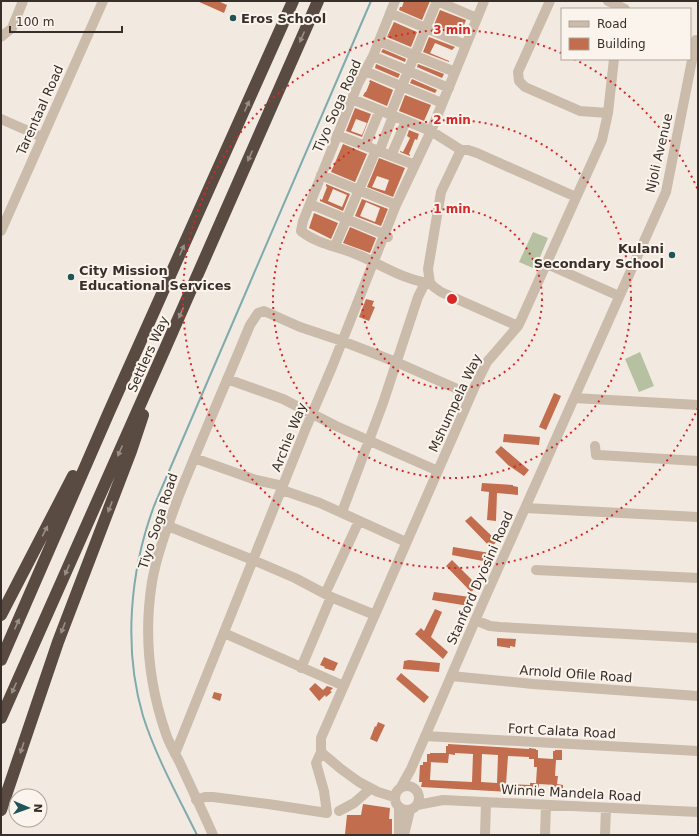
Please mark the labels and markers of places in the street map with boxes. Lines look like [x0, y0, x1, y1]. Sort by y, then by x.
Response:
place label: Eros School [241, 11, 326, 26]
marker: Eros School [228, 13, 238, 23]
place label: Kulani Secondary School [534, 241, 664, 271]
marker: Kulani Secondary School [667, 250, 677, 260]
place label: City Mission Educational Services [79, 263, 232, 293]
marker: City Mission Educational Services [66, 272, 76, 282]
centre of rings [445, 292, 459, 306]

